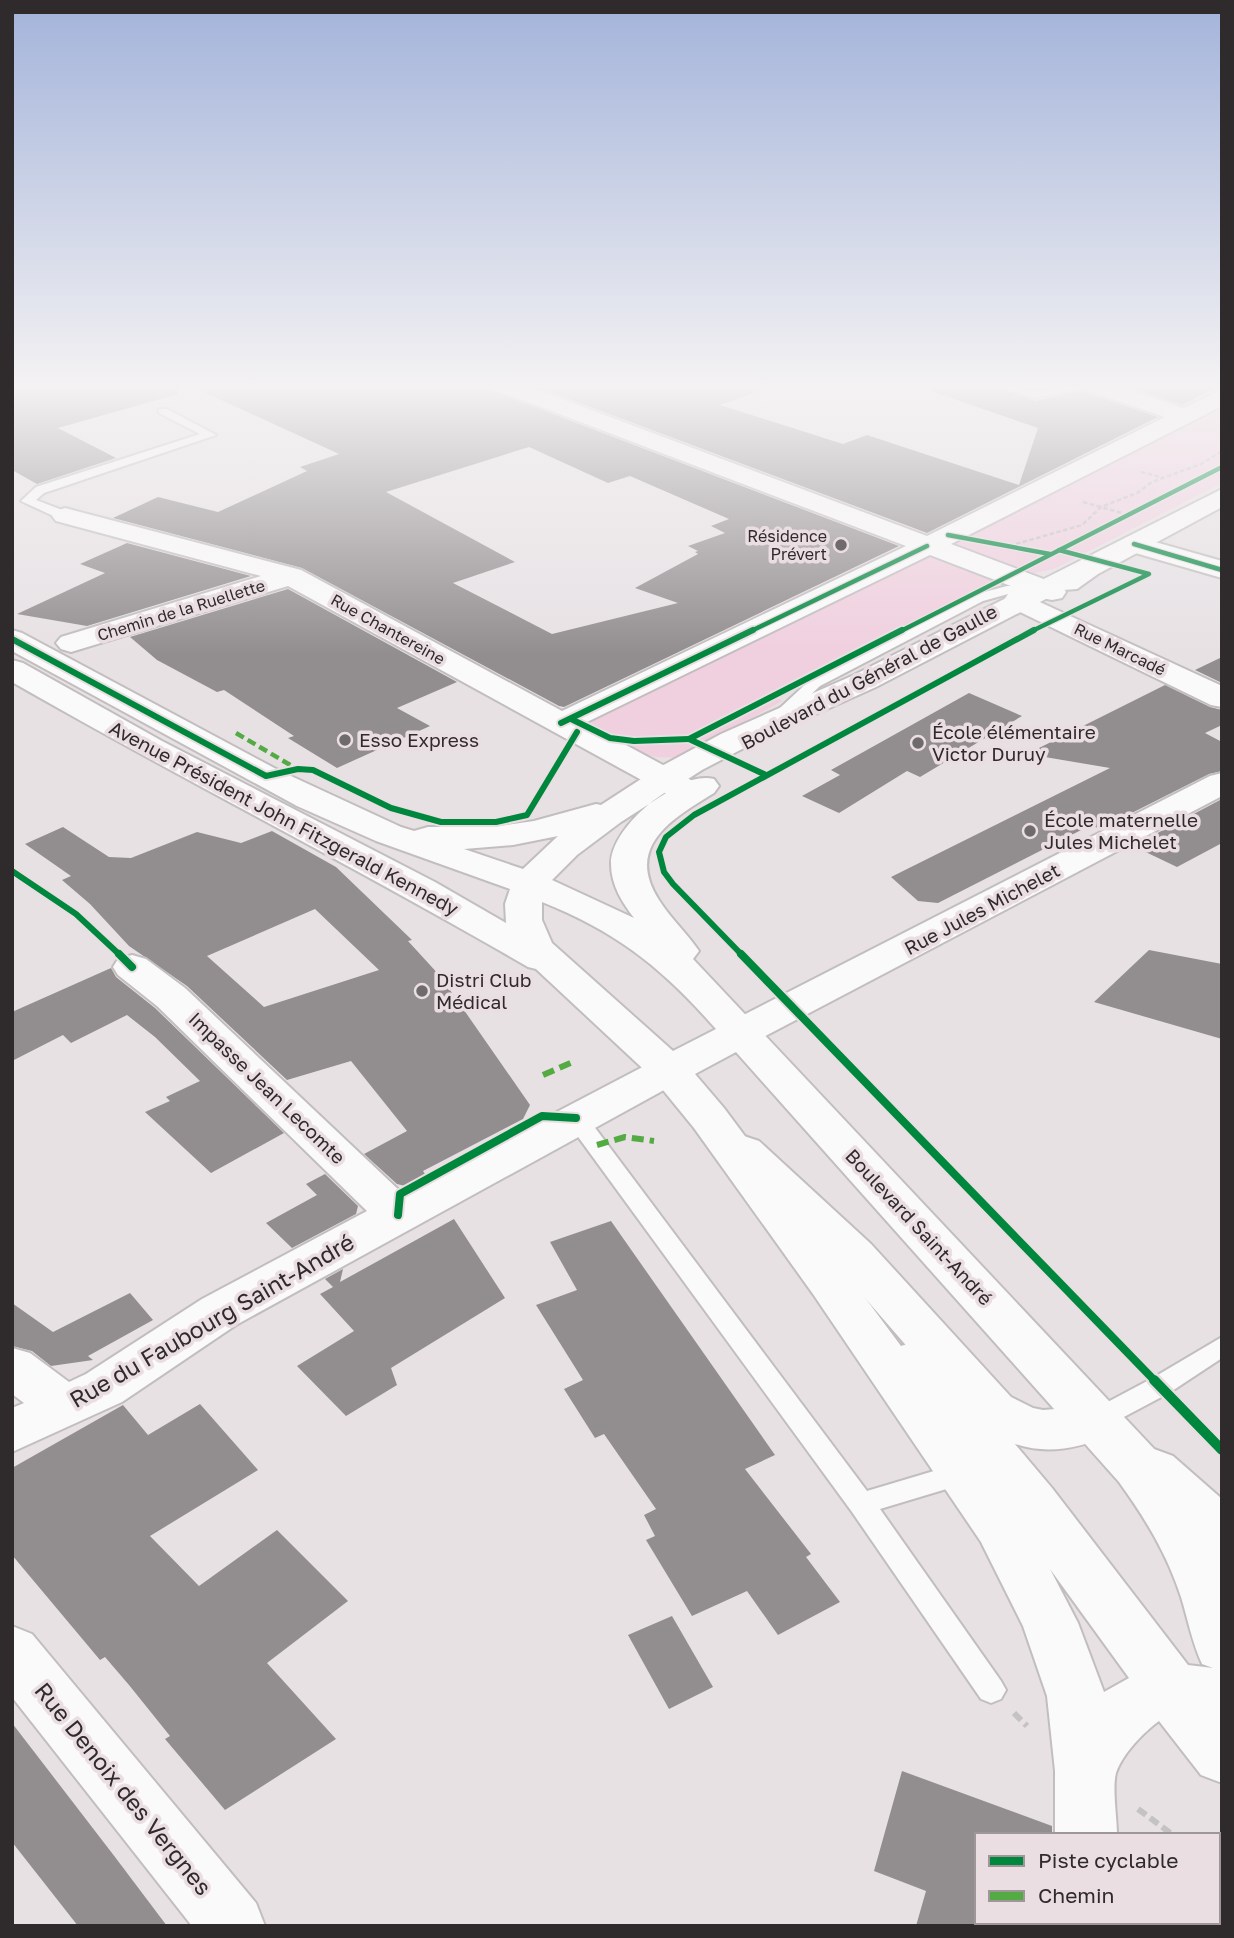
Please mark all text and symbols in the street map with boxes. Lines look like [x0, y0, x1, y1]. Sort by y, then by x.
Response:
place label: Résidence Prévert [747, 526, 827, 564]
marker: Résidence Prévert [833, 537, 849, 553]
street label: Chemin de la Ruellette [95, 575, 267, 645]
street label: Rue Chantereine [327, 589, 449, 669]
street label: Boulevard du Général de Gaulle [737, 599, 1001, 754]
street label: Rue Marcadé [1071, 618, 1169, 680]
street label: Avenue Président John Fitzgerald Kennedy [106, 715, 463, 920]
place label: École élémentaire Victor Duruy [932, 720, 1096, 765]
place label: Esso Express [359, 728, 479, 751]
marker: Esso Express [337, 732, 353, 748]
marker: École élémentaire Victor Duruy [910, 735, 926, 751]
place label: École maternelle Jules Michelet [1044, 808, 1198, 853]
marker: École maternelle Jules Michelet [1022, 823, 1038, 839]
street label: Rue Jules Michelet [900, 858, 1063, 959]
place label: Distri Club Médical [436, 968, 532, 1013]
marker: Distri Club Médical [414, 983, 430, 999]
street label: Impasse Jean Lecomte [184, 1007, 350, 1168]
street label: Boulevard Saint-André [841, 1144, 998, 1309]
street label: Rue du Faubourg Saint-André [64, 1227, 359, 1413]
street label: Rue Denoix des Vergnes [29, 1676, 218, 1900]
legend [975, 1833, 1220, 1924]
text: Piste cyclable [1038, 1847, 1178, 1873]
text: Chemin [1038, 1882, 1115, 1908]

